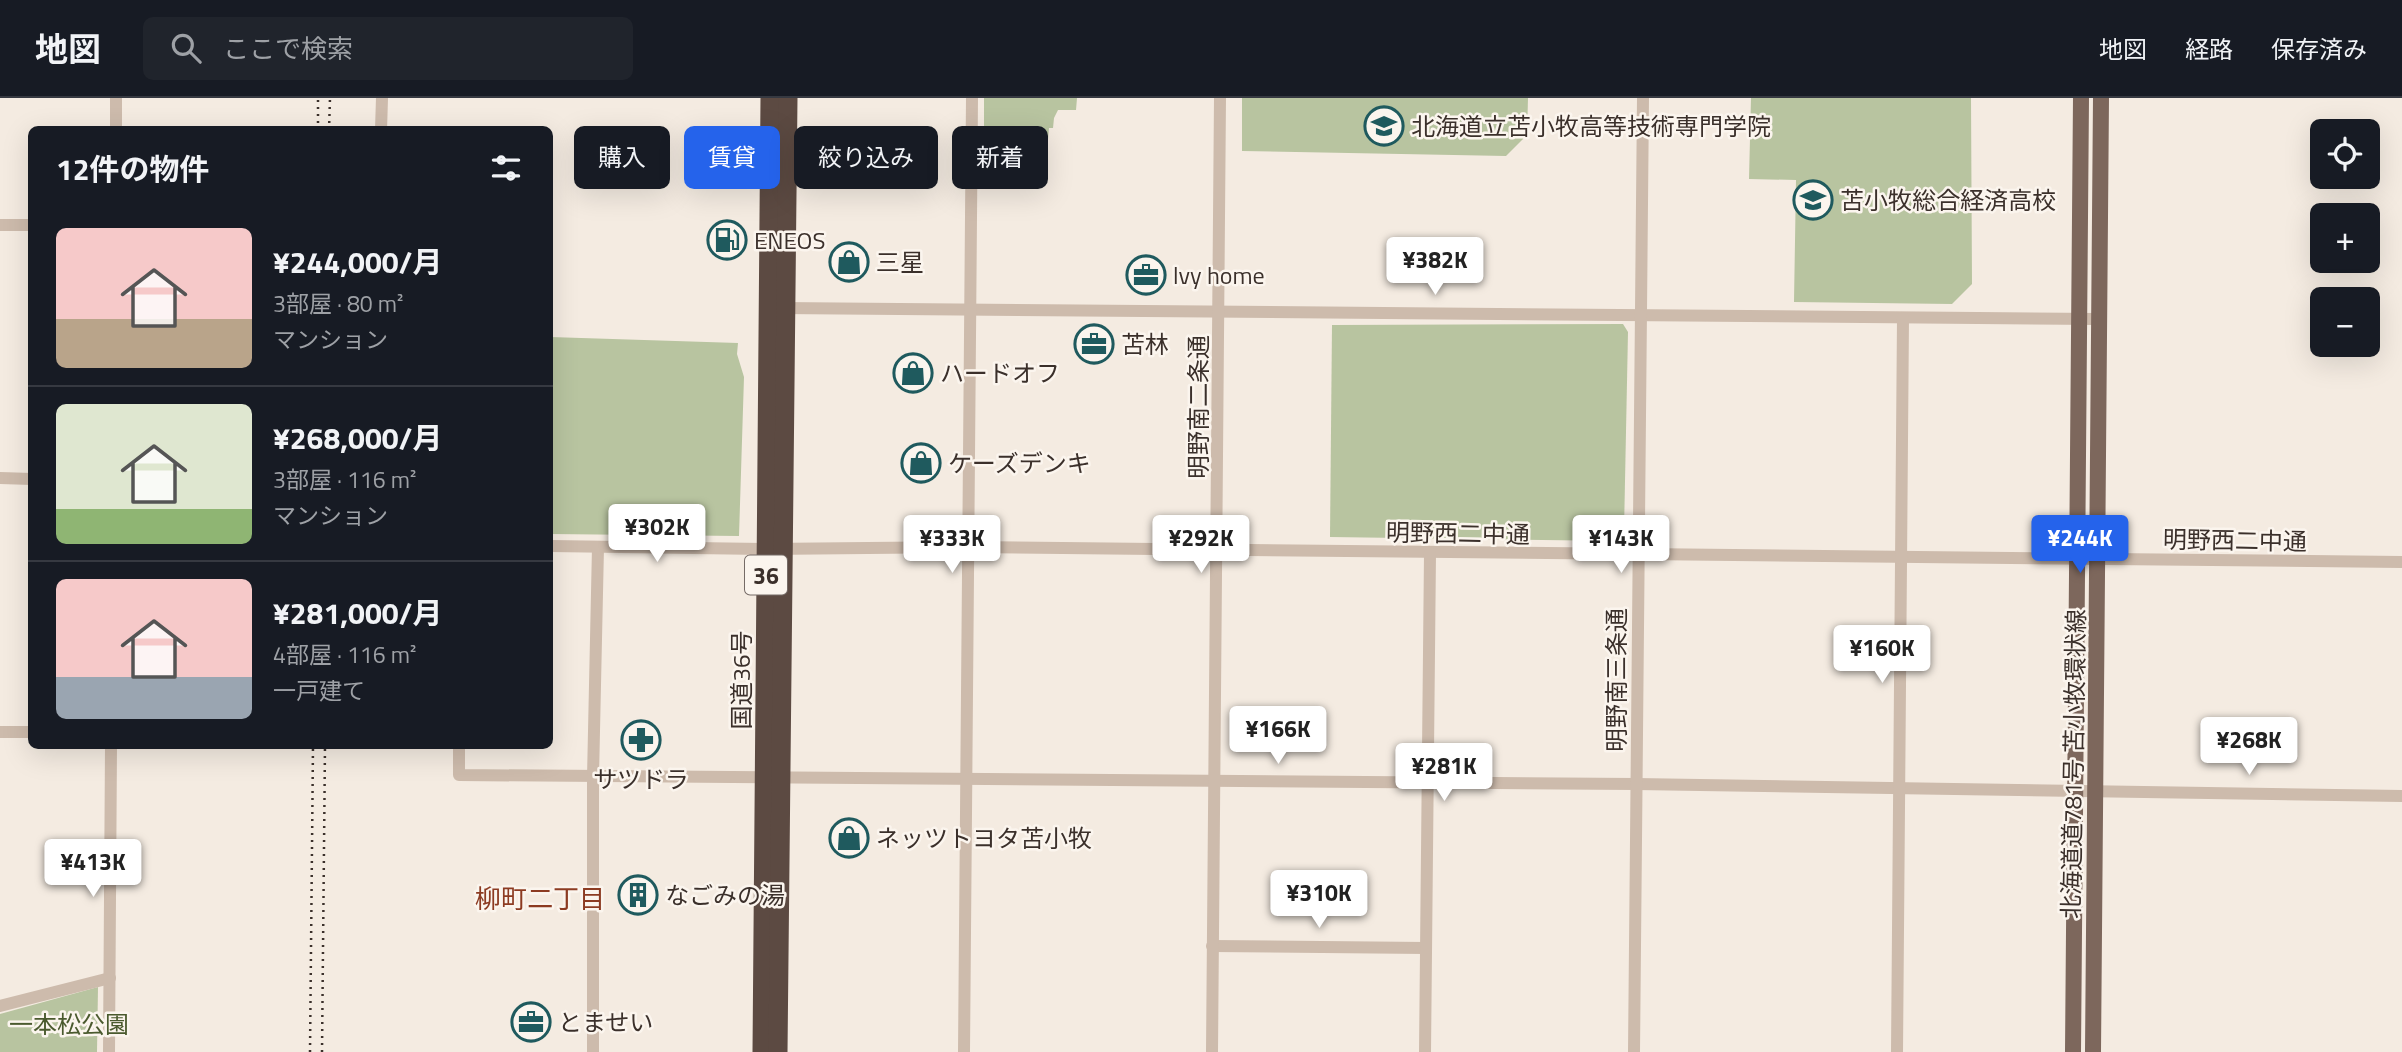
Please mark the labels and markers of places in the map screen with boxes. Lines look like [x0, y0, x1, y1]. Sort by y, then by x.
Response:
school or university icon: 北海道立苫小牧高等技術専門学院 [1363, 105, 1405, 147]
place label: 北海道立苫小牧高等技術専門学院 [1411, 108, 1771, 144]
school or university icon: 苫小牧総合経済高校 [1792, 179, 1834, 221]
place label: 苫小牧総合経済高校 [1840, 182, 2056, 218]
fuel station icon: ENEOS [706, 219, 748, 261]
place label: ENEOS [754, 222, 825, 258]
pin: ¥382K [1386, 238, 1484, 297]
shop icon: 三星 [828, 241, 870, 283]
place label: 三星 [876, 244, 924, 280]
office icon: lvy home [1125, 254, 1167, 296]
place label: lvy home [1173, 257, 1265, 293]
office icon: 苫林 [1073, 323, 1115, 365]
place label: 苫林 [1121, 326, 1169, 362]
shop icon: ハードオフ [892, 352, 934, 394]
place label: ハードオフ [940, 355, 1060, 391]
shop icon: ケーズデンキ [900, 442, 942, 484]
place label: ケーズデンキ [948, 445, 1091, 481]
pin: ¥302K [608, 504, 706, 564]
pin: ¥333K [903, 516, 1001, 575]
pin: ¥292K [1152, 516, 1250, 575]
pin: ¥143K [1572, 516, 1670, 575]
pin: ¥244K [2031, 516, 2129, 575]
pin: ¥160K [1833, 626, 1931, 685]
pin: ¥166K [1229, 706, 1327, 766]
pin: ¥268K [2200, 718, 2298, 777]
pharmacy icon: サツドラ [620, 719, 662, 761]
pin: ¥281K [1395, 744, 1493, 803]
place label: サツドラ [593, 761, 689, 797]
shop icon: ネッツトヨタ苫小牧 [828, 817, 870, 859]
place label: ネッツトヨタ苫小牧 [876, 820, 1092, 856]
pin: ¥413K [44, 840, 142, 899]
pin: ¥310K [1270, 870, 1368, 930]
building icon: なごみの湯 [617, 874, 659, 916]
place label: なごみの湯 [665, 877, 785, 913]
office icon: とませい [510, 1001, 552, 1043]
place label: とませい [558, 1004, 653, 1040]

